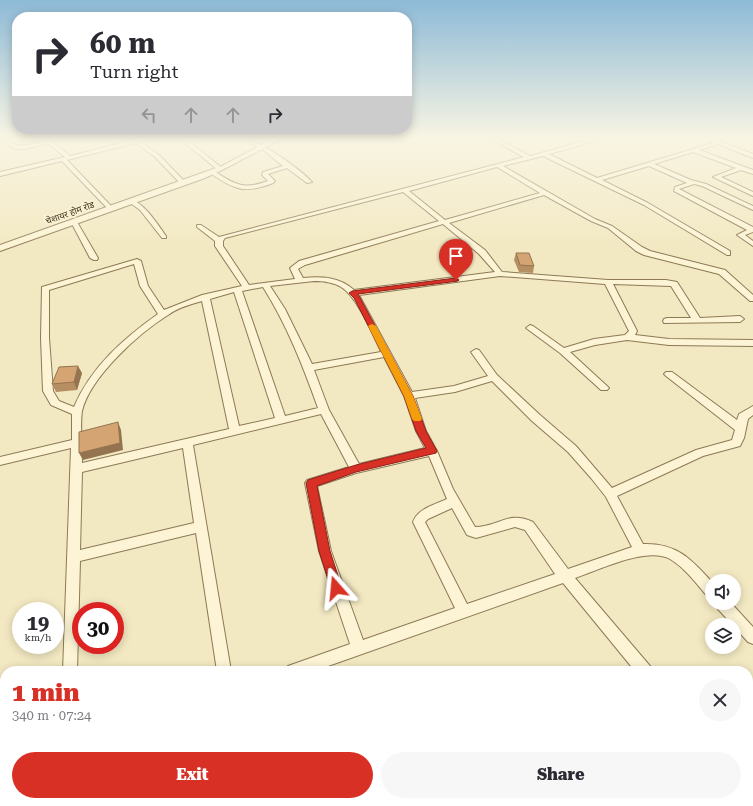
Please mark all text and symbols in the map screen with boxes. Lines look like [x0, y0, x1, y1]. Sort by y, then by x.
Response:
text: 60 m [90, 27, 155, 60]
icon: right [24, 28, 76, 80]
text: Turn right [90, 61, 178, 82]
icon: left [138, 104, 160, 126]
icon: ahead [180, 104, 202, 126]
icon: ahead [222, 104, 244, 126]
icon: right [264, 104, 286, 126]
street label: चेशायर होम रोड [44, 199, 96, 226]
pin [439, 239, 473, 280]
icon: arrive [445, 245, 467, 267]
position arrow [315, 567, 357, 609]
map controls [705, 574, 741, 654]
button: sound [705, 574, 741, 610]
speed limit sign: 30 [72, 602, 124, 654]
text: 19 [27, 611, 49, 635]
button: layers [705, 618, 741, 654]
text: km/h [25, 632, 51, 643]
text: 1 min [12, 679, 79, 707]
button: close [699, 679, 741, 721]
text: 340 m · 07:24 [12, 708, 91, 723]
button: Exit [12, 752, 373, 798]
button: Share [381, 752, 741, 798]

